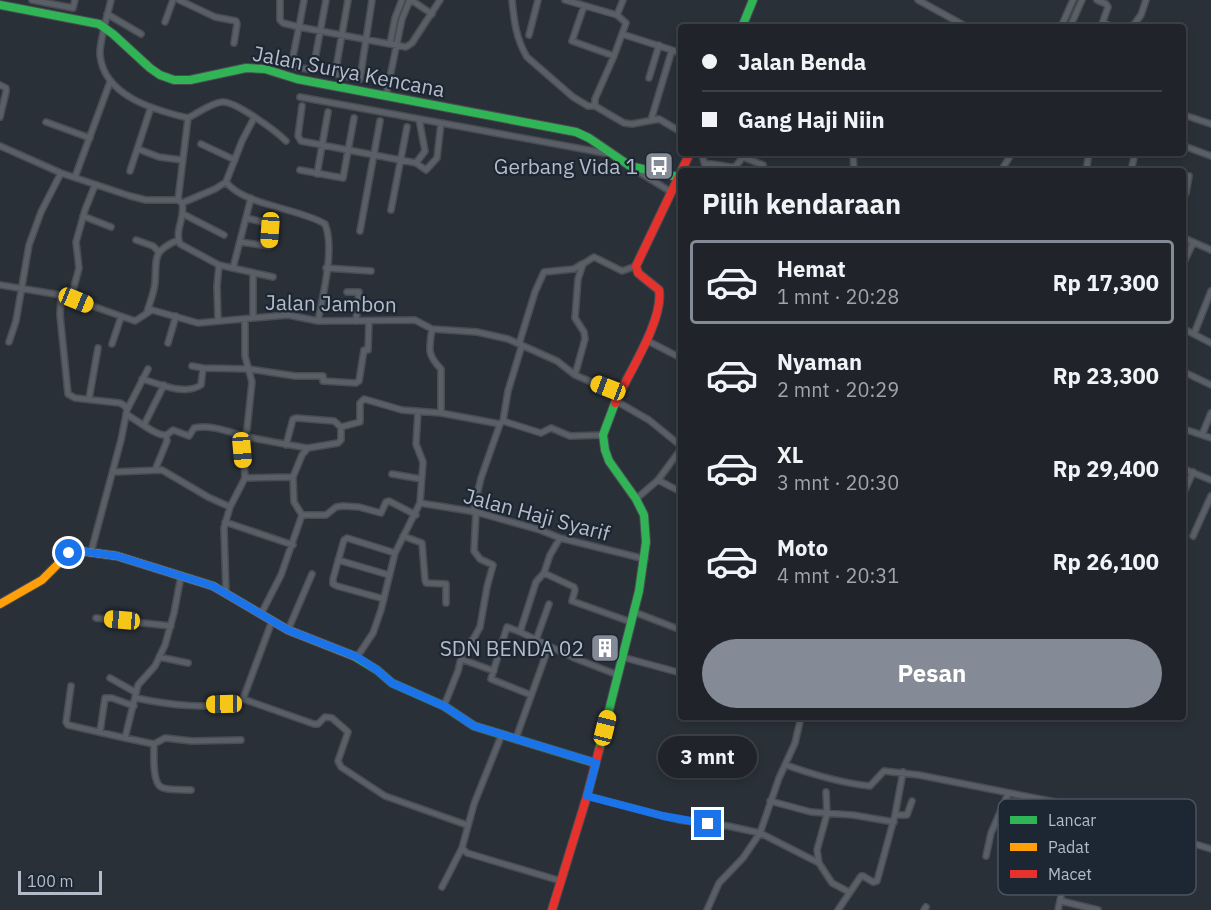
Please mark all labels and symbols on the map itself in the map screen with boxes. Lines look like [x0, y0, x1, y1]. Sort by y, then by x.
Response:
street label: Jalan Surya Kencana [250, 39, 448, 103]
bus stop icon: Gerbang Vida 1 [643, 150, 675, 182]
place label: Gerbang Vida 1 [494, 152, 638, 180]
car [260, 211, 280, 249]
car [56, 285, 96, 315]
street label: Jalan Jambon [265, 288, 397, 318]
car [588, 373, 628, 403]
car [231, 431, 253, 469]
street label: Jalan Haji Syarif [461, 481, 614, 547]
route start [55, 539, 82, 566]
car [103, 609, 141, 631]
building icon: SDN BENDA 02 [589, 632, 621, 664]
place label: SDN BENDA 02 [440, 634, 584, 662]
car [206, 695, 242, 713]
car [592, 708, 618, 748]
callout: 3 mnt [658, 737, 758, 779]
legend [998, 799, 1196, 895]
route end [694, 810, 721, 837]
text: Lancar [1048, 810, 1096, 830]
text: Padat [1048, 837, 1090, 857]
text: Macet [1048, 864, 1092, 884]
scale bar [18, 868, 102, 896]

